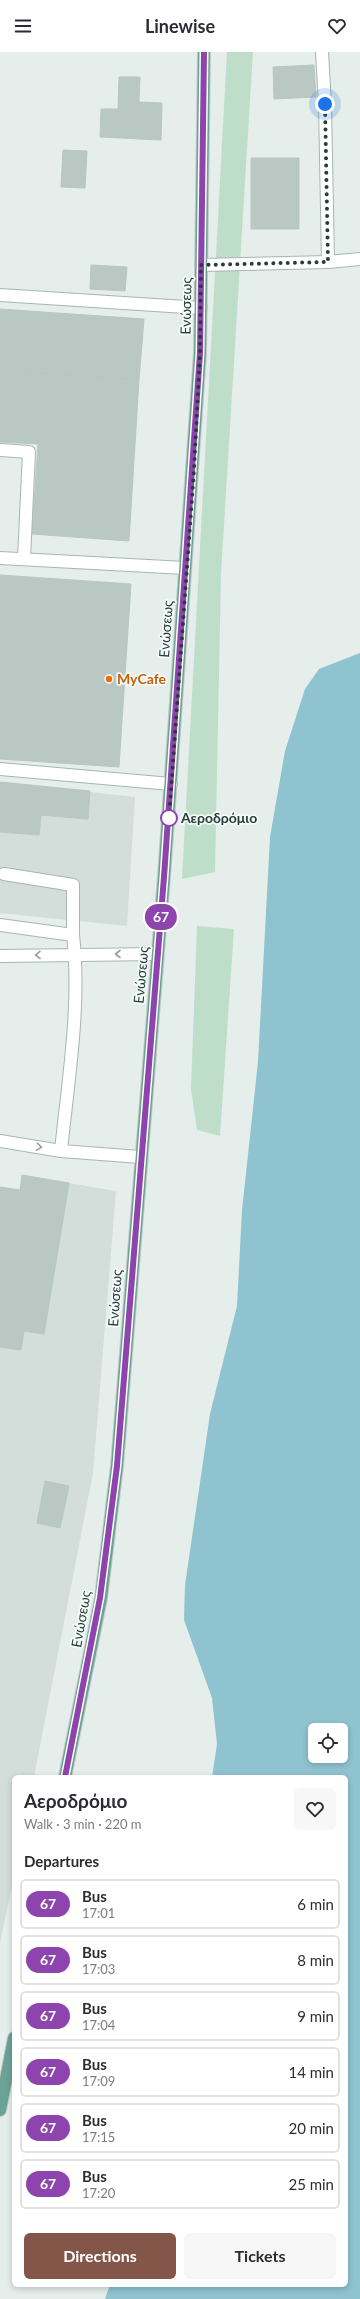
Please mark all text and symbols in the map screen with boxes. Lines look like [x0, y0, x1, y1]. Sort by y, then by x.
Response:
icon: menu [12, 15, 34, 37]
text: Linewise [145, 15, 215, 37]
icon: heart [326, 15, 348, 37]
your location [315, 94, 335, 114]
street label: Ενώσεως [177, 277, 195, 335]
street label: Ενώσεως [155, 599, 176, 658]
place label: MyCafe [117, 670, 167, 687]
marker: MyCafe [104, 674, 114, 684]
marker: Αεροδρόμιο [160, 809, 178, 827]
place label: Αεροδρόμιο [180, 809, 257, 826]
line badge: 67 [143, 904, 179, 930]
text: 67 [153, 908, 169, 925]
street label: Ενώσεως [130, 945, 152, 1004]
one-way arrow [115, 950, 121, 958]
one-way arrow [35, 951, 41, 959]
one-way arrow [35, 1143, 42, 1151]
street label: Ενώσεως [104, 1268, 125, 1327]
street label: Ενώσεως [67, 1589, 94, 1649]
map controls [308, 1723, 348, 1763]
button: locate [308, 1723, 348, 1763]
button: heart [294, 1788, 336, 1830]
text: Αεροδρόμιο [24, 1789, 128, 1812]
text: Walk · 3 min · 220 m [24, 1816, 142, 1832]
text: Departures [24, 1852, 99, 1870]
text: Bus [82, 1887, 107, 1905]
text: 67 [40, 1895, 56, 1912]
text: 6 min [297, 1895, 334, 1913]
text: 17:01 [82, 1905, 115, 1921]
text: Bus [82, 1943, 107, 1961]
text: 67 [40, 1951, 56, 1968]
text: 8 min [297, 1951, 334, 1969]
text: 17:03 [82, 1961, 115, 1977]
text: Bus [82, 1999, 107, 2017]
text: 67 [40, 2007, 56, 2024]
text: 9 min [297, 2007, 334, 2025]
text: 17:04 [82, 2017, 115, 2033]
text: Bus [82, 2055, 107, 2073]
text: 67 [40, 2063, 56, 2080]
text: 14 min [288, 2063, 334, 2081]
text: 17:09 [82, 2073, 115, 2089]
text: Bus [82, 2111, 107, 2129]
text: 67 [40, 2119, 56, 2136]
text: 20 min [288, 2119, 334, 2137]
text: 17:15 [82, 2129, 115, 2145]
text: Bus [82, 2167, 107, 2185]
text: 67 [40, 2175, 56, 2192]
text: 25 min [288, 2175, 334, 2193]
text: 17:20 [82, 2185, 115, 2201]
button: Directions [24, 2233, 176, 2279]
button: Tickets [184, 2233, 336, 2279]

